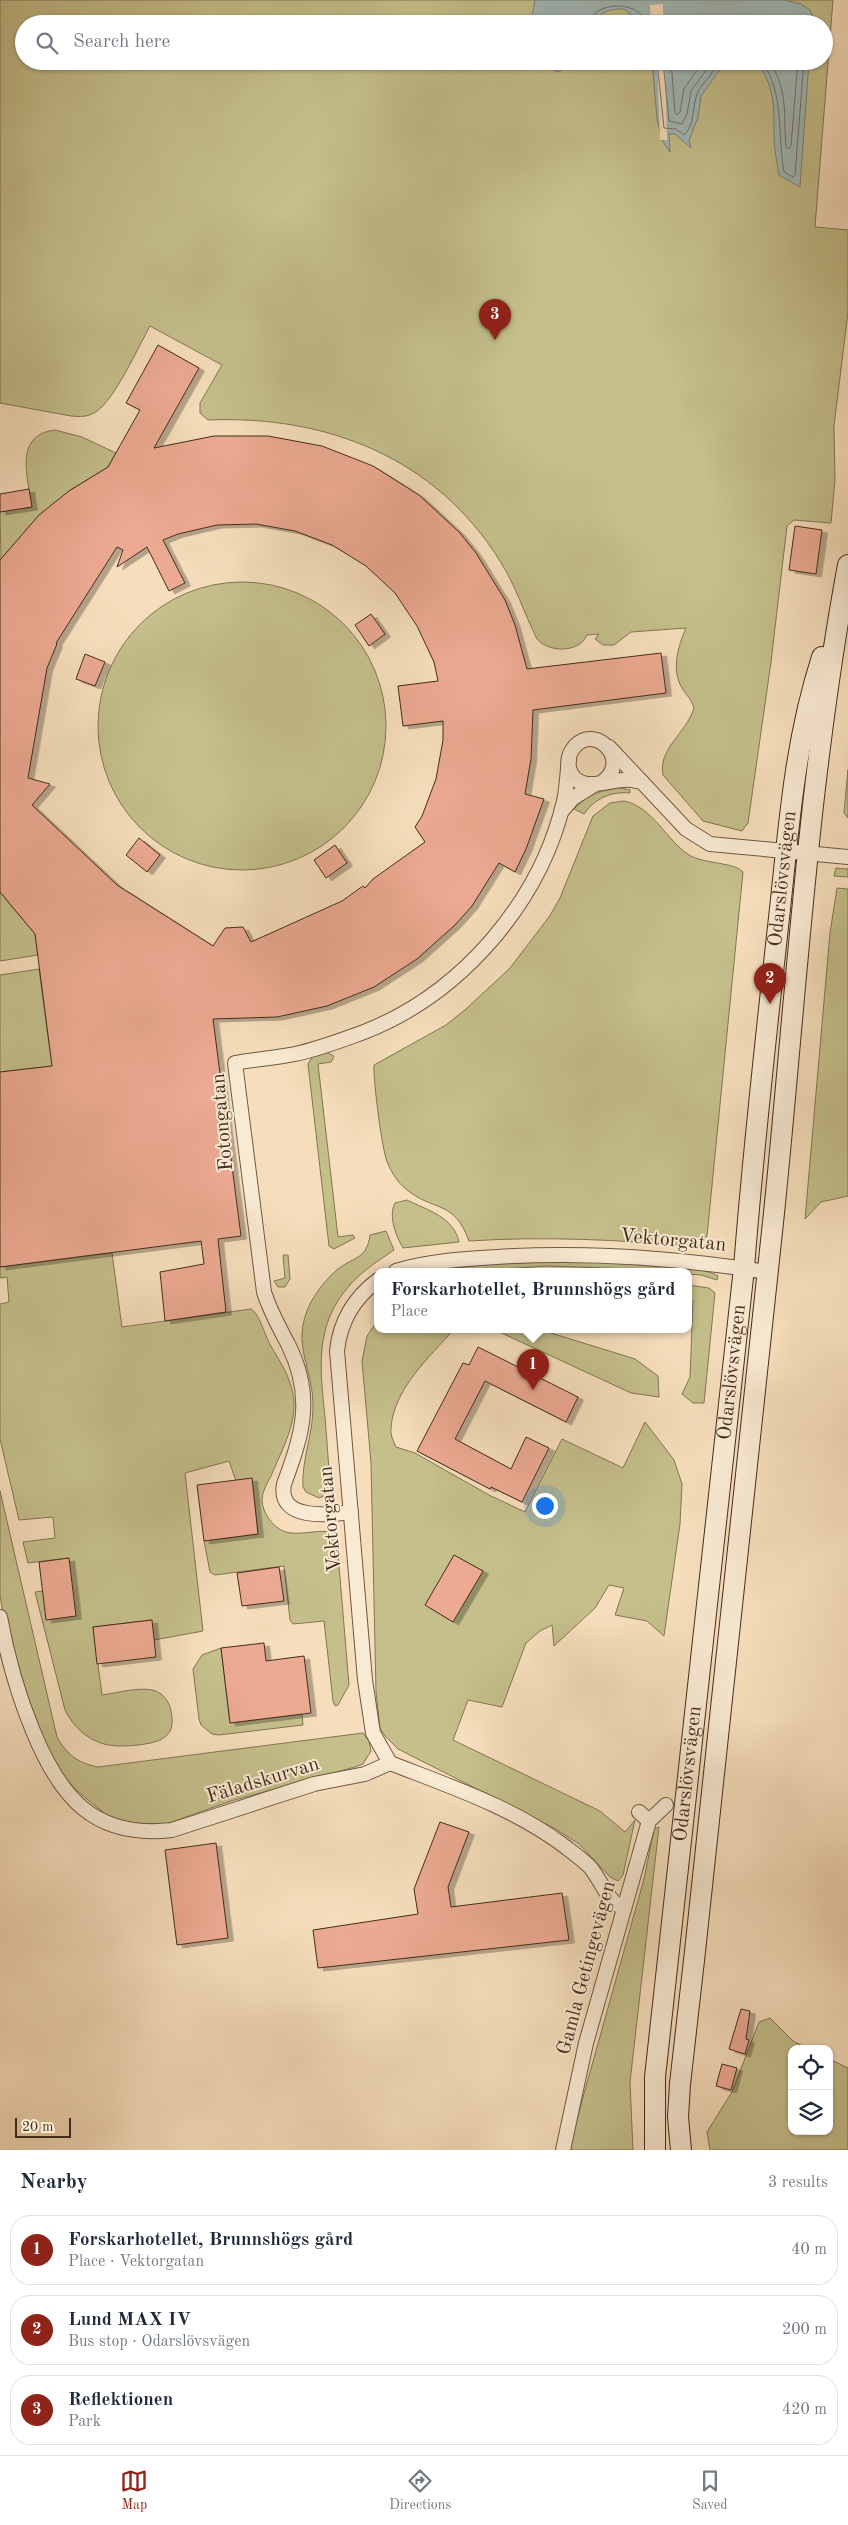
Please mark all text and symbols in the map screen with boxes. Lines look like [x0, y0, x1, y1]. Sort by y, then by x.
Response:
search box [15, 15, 833, 70]
icon: search [33, 29, 61, 57]
text: Search here [73, 33, 170, 52]
pin: 3 [479, 299, 511, 340]
street label: Odarslövsvägen [766, 810, 800, 948]
pin: 2 [754, 963, 786, 1004]
street label: Fotongatan [209, 1072, 237, 1172]
street label: Vektorgatan [619, 1226, 727, 1256]
popup [374, 1268, 692, 1333]
text: Forskarhotellet, Brunnshögs gård [390, 1281, 676, 1300]
street label: Odarslövsvägen [715, 1303, 750, 1441]
text: Place [390, 1304, 428, 1320]
pin: 1 [517, 1349, 549, 1390]
street label: Vektorgatan [316, 1465, 346, 1573]
your location [532, 1493, 558, 1519]
street label: Odarslövsvägen [671, 1705, 706, 1843]
street label: Fäladskurvan [204, 1754, 322, 1808]
street label: Gamla Getingevägen [554, 1879, 620, 2057]
map controls [788, 2045, 833, 2135]
button: locate [788, 2045, 833, 2090]
button: layers [788, 2090, 833, 2135]
scale bar [15, 2115, 71, 2138]
text: 20 m [22, 2120, 53, 2134]
text: Nearby [20, 2172, 88, 2193]
text: 3 results [768, 2175, 828, 2191]
text: Forskarhotellet, Brunnshögs gård [68, 2231, 353, 2250]
text: 1 [32, 2242, 42, 2258]
text: 40 m [791, 2242, 827, 2258]
text: Place · Vektorgatan [68, 2254, 204, 2270]
text: Lund MAX IV [68, 2311, 191, 2330]
text: 2 [32, 2322, 42, 2338]
text: 200 m [782, 2322, 827, 2338]
text: Bus stop · Odarslövsvägen [68, 2334, 250, 2350]
text: Reflektionen [68, 2391, 173, 2410]
text: 3 [32, 2402, 42, 2418]
text: 420 m [782, 2402, 827, 2418]
text: Park [68, 2414, 101, 2430]
tab: Map [120, 2467, 148, 2514]
tab: Directions [389, 2467, 451, 2514]
tab: Saved [692, 2467, 728, 2514]

